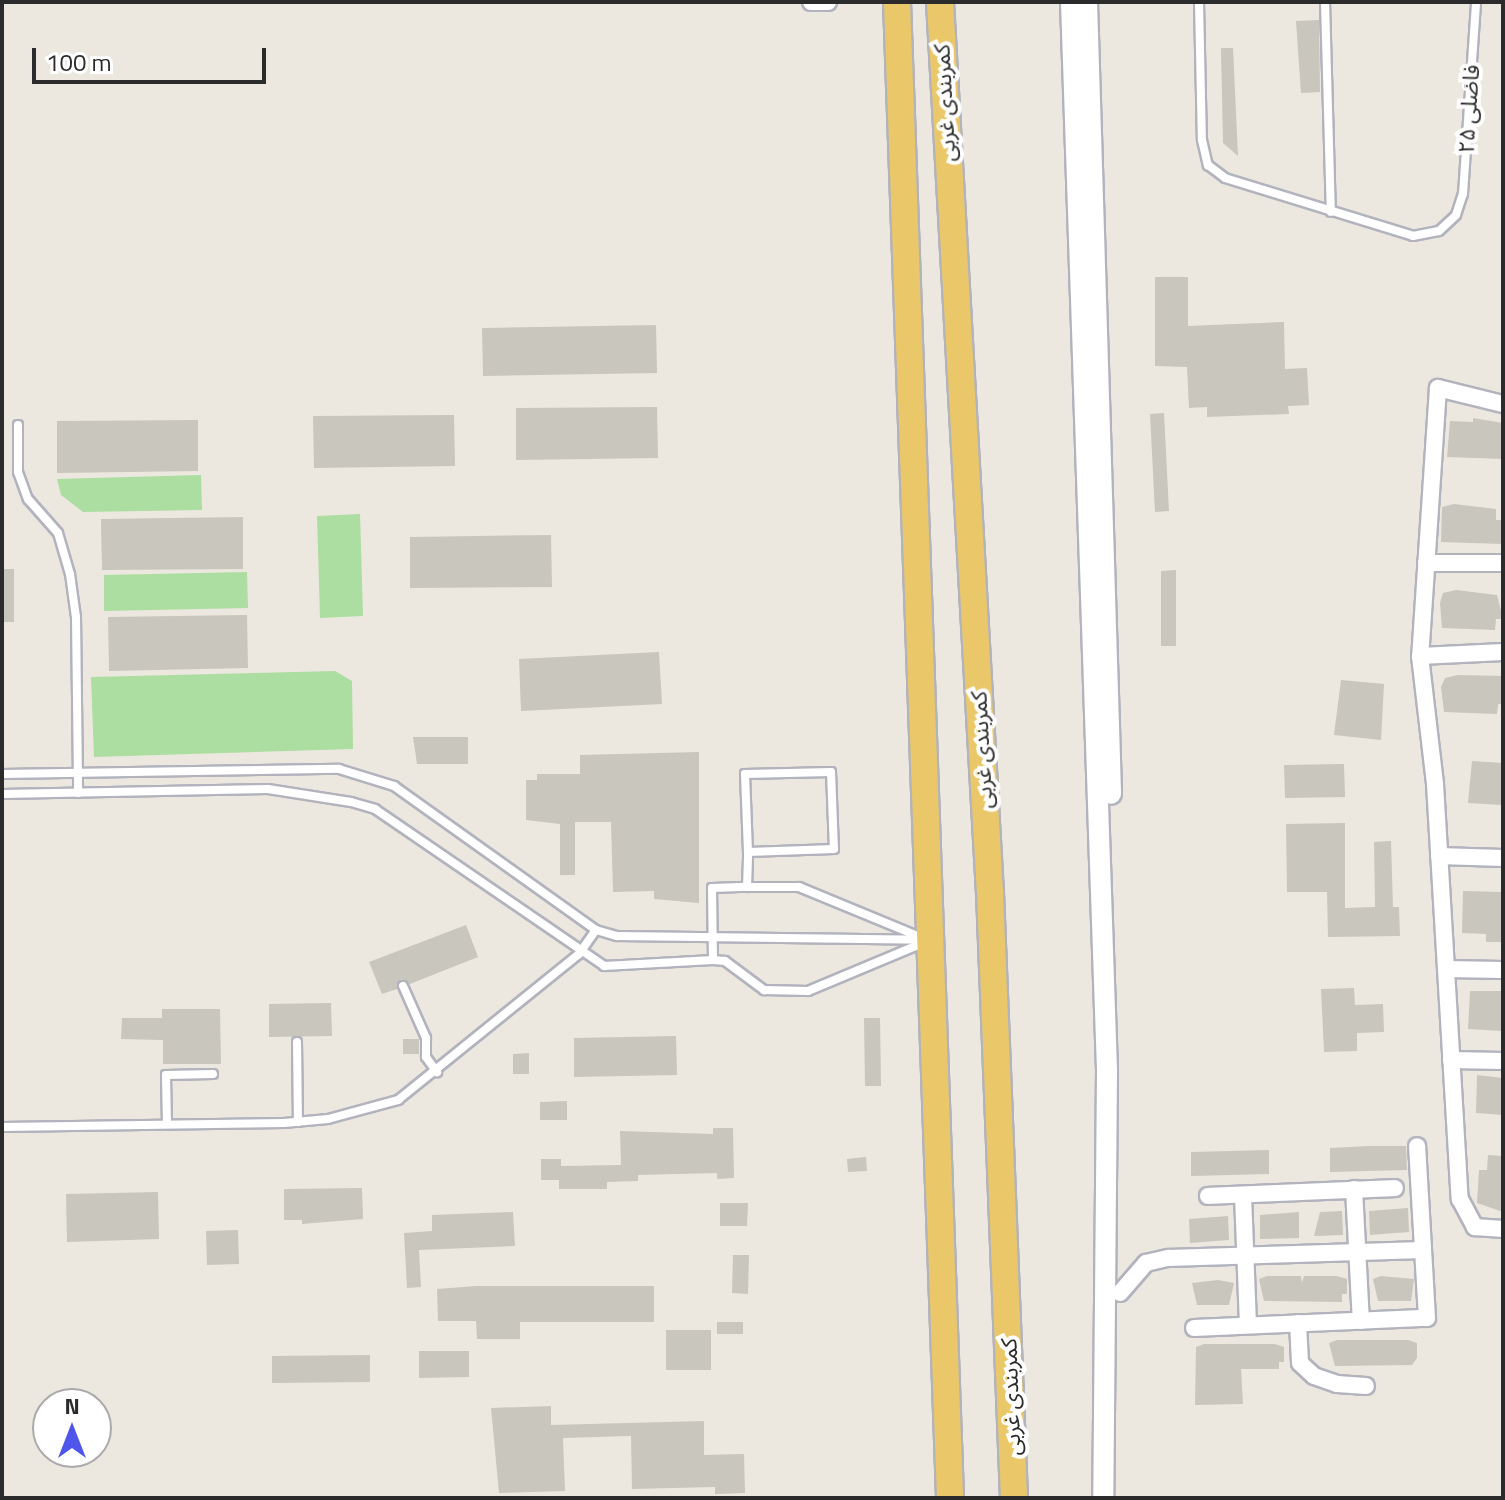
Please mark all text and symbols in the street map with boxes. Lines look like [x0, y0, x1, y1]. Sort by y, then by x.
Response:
scale bar [36, 32, 270, 82]
street label: کمربندی غربی [929, 43, 961, 163]
text: 100 m [46, 44, 112, 80]
street label: فاضلی ۲۵ [1453, 64, 1485, 154]
street label: کمربندی غربی [966, 690, 998, 810]
street label: کمربندی غربی [996, 1338, 1026, 1456]
north arrow [32, 1388, 112, 1468]
text: N [64, 1389, 80, 1423]

